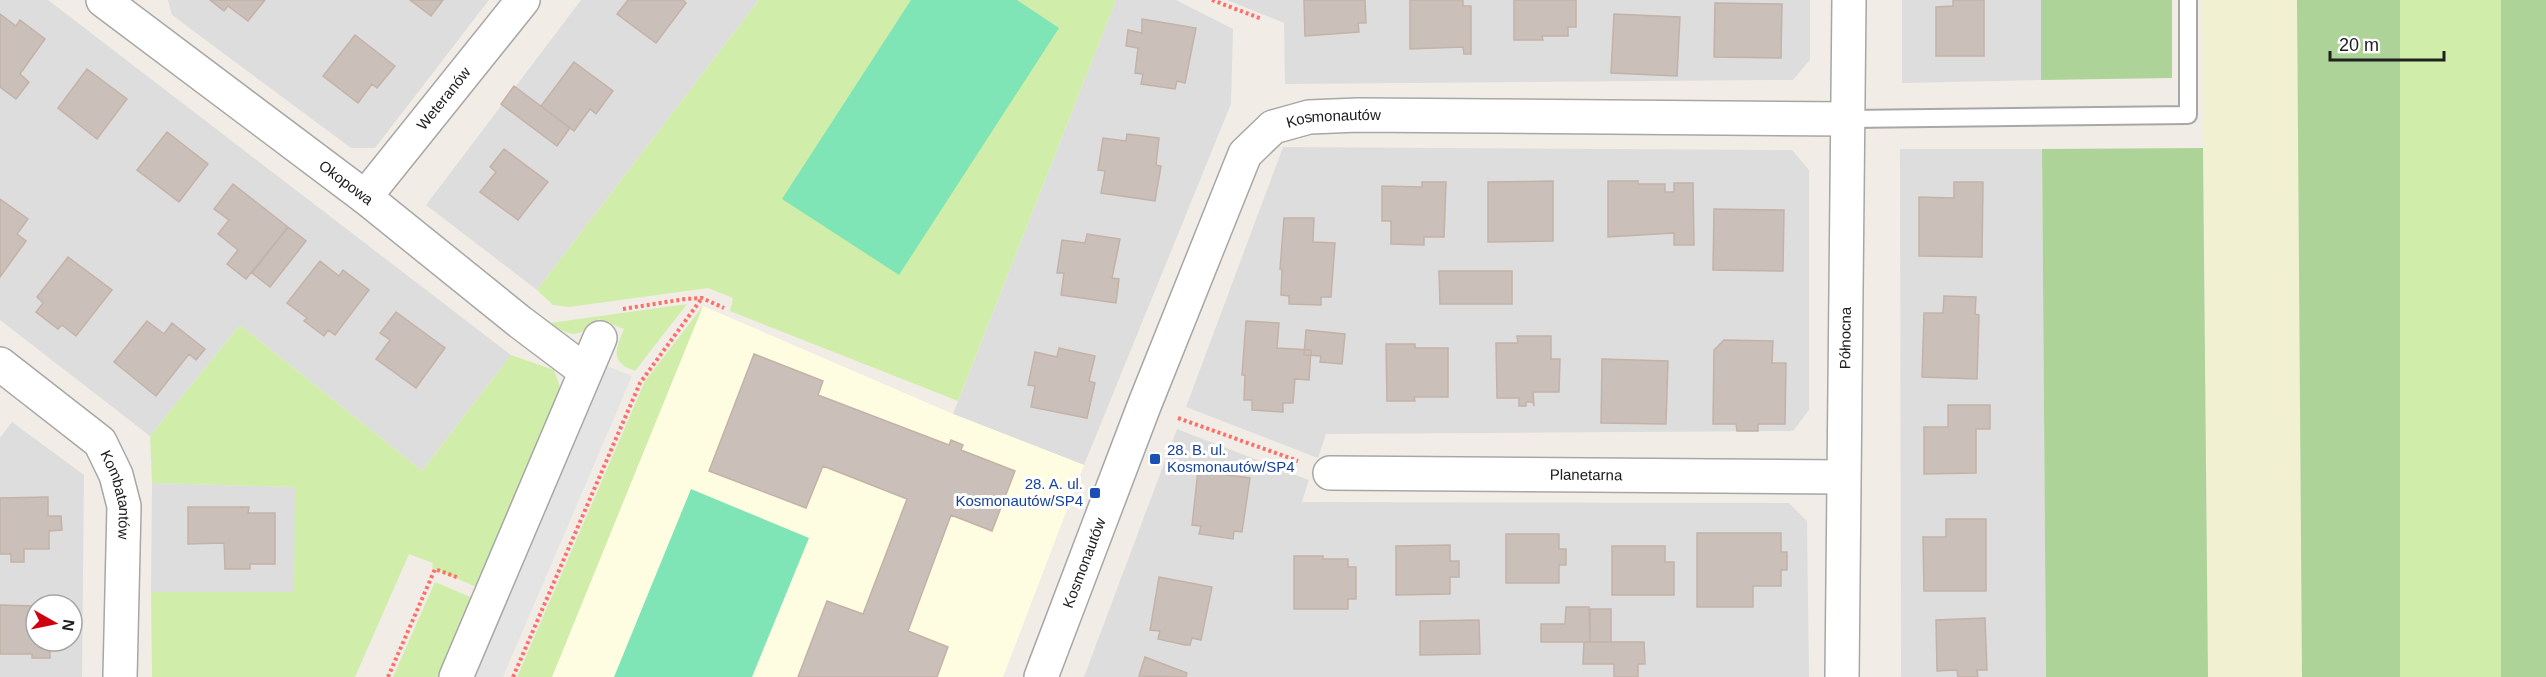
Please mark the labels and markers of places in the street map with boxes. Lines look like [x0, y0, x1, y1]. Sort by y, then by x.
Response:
place label: 28. B. ul. Kosmonautów/SP4 [1167, 441, 1295, 475]
marker: 28. B. ul. Kosmonautów/SP4 [1148, 452, 1162, 466]
place label: 28. A. ul. Kosmonautów/SP4 [955, 475, 1083, 509]
marker: 28. A. ul. Kosmonautów/SP4 [1088, 486, 1102, 500]

